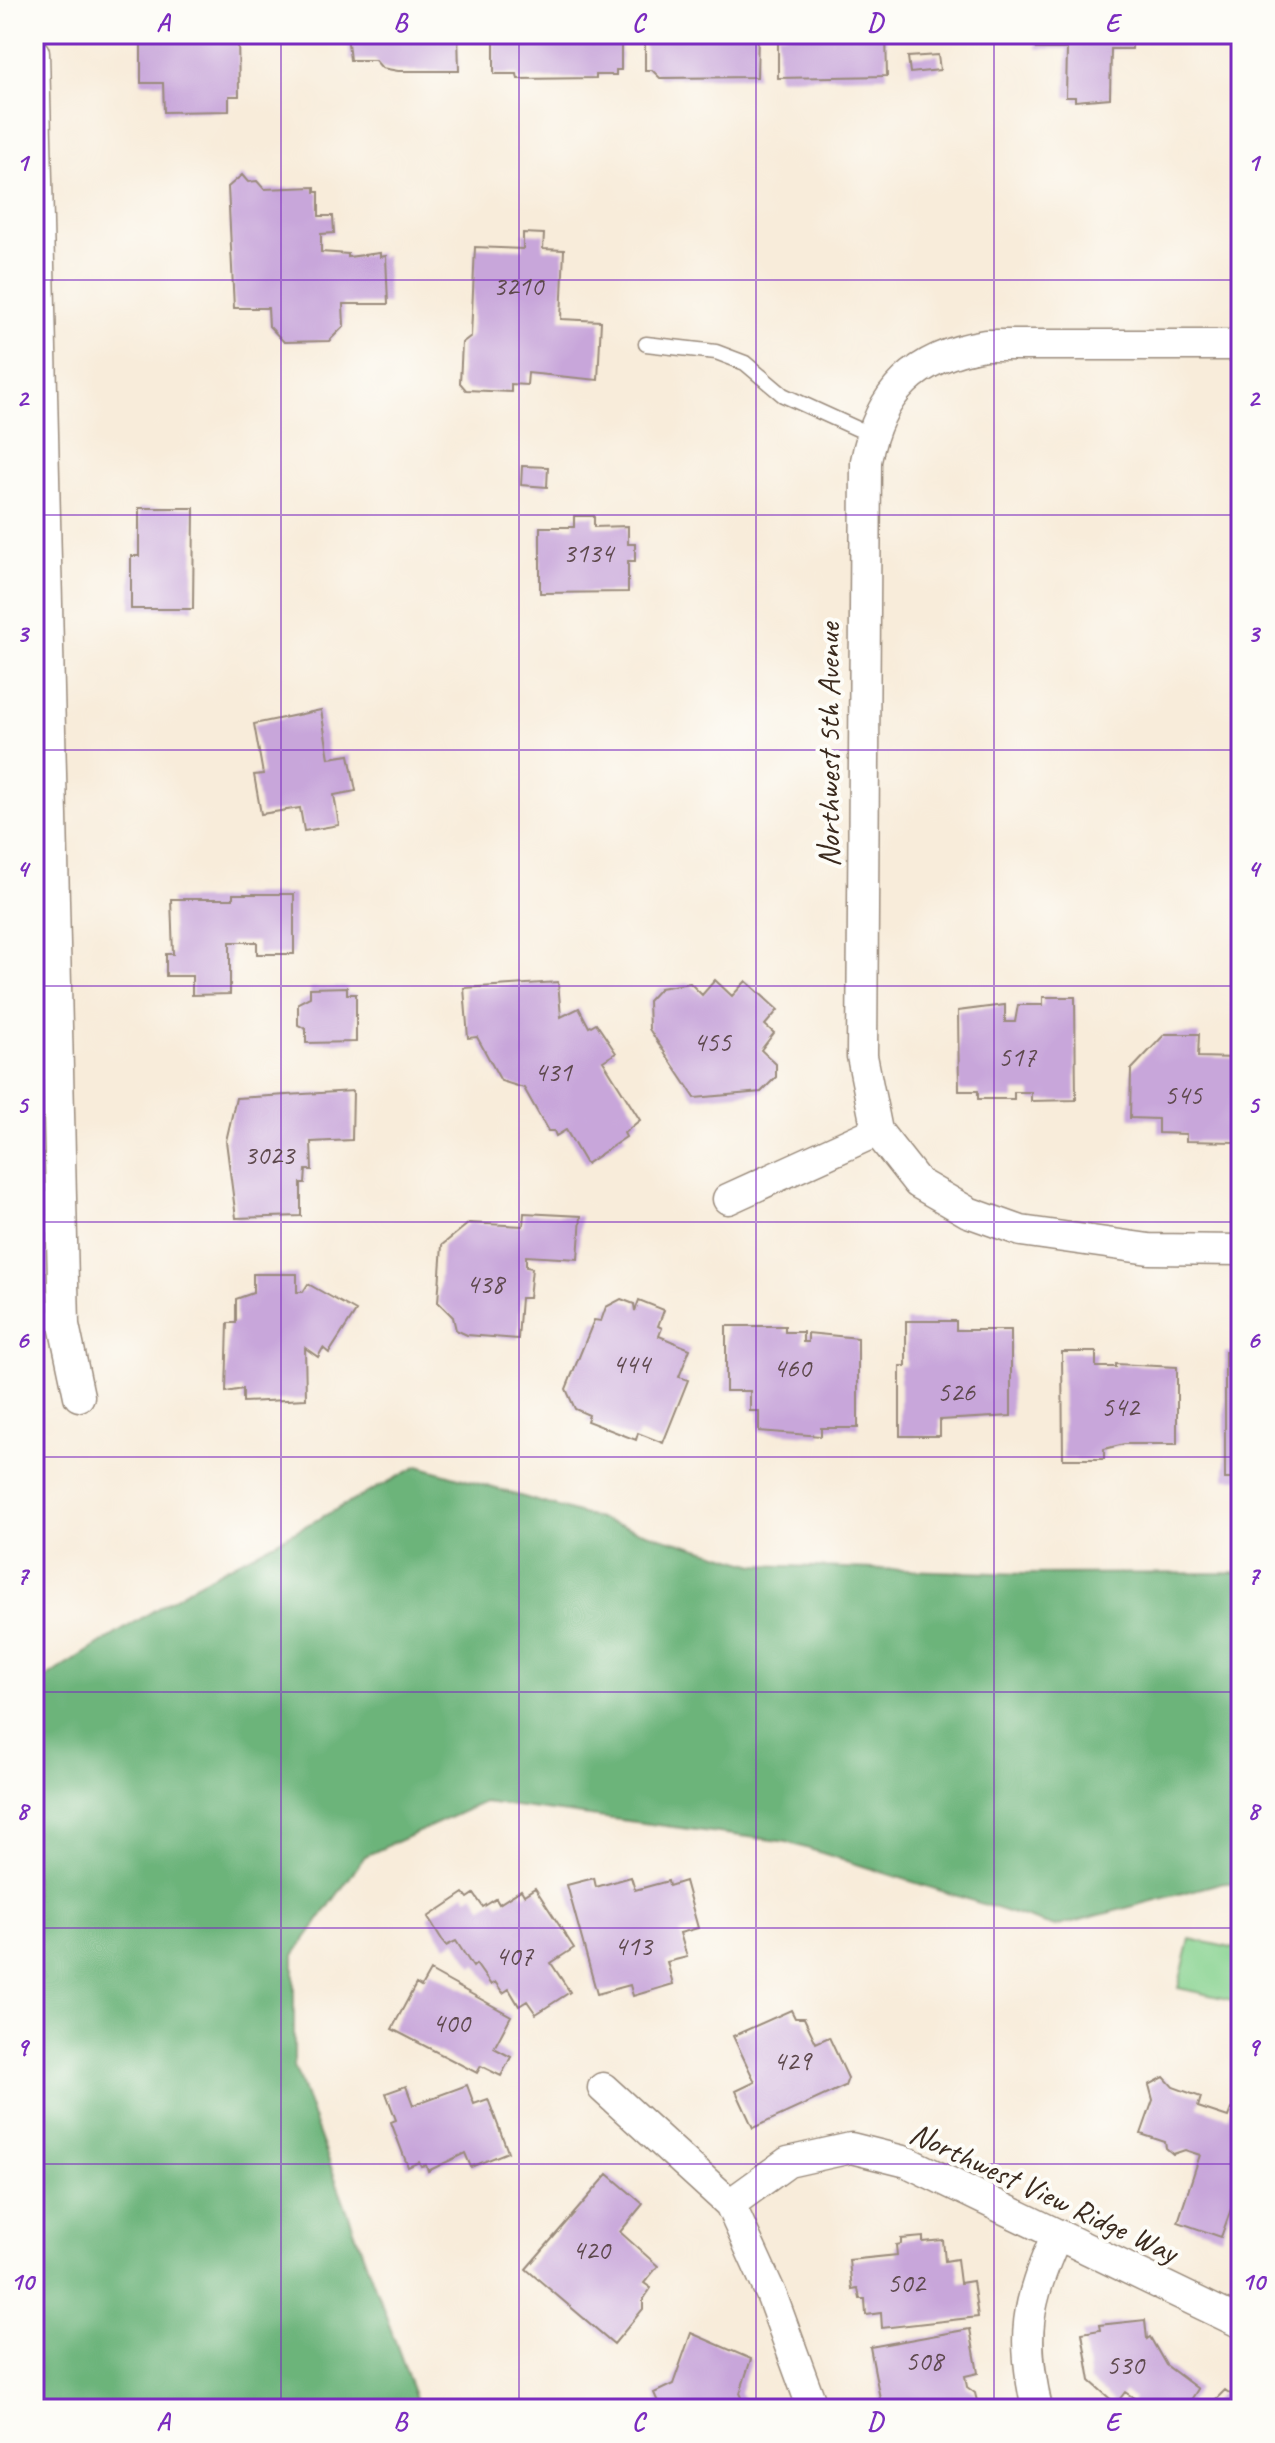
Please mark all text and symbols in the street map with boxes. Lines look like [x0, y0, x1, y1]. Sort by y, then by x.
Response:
text: A [156, 6, 171, 39]
text: B [393, 6, 409, 39]
text: C [632, 6, 648, 39]
text: D [867, 6, 885, 39]
text: E [1105, 6, 1123, 39]
text: 1 [16, 146, 31, 179]
text: 1 [1247, 146, 1262, 179]
house number: 3210 [493, 268, 546, 303]
text: 2 [16, 381, 30, 414]
text: 2 [1247, 381, 1261, 414]
house number: 3134 [563, 535, 616, 570]
text: 3 [16, 617, 30, 650]
text: 3 [1247, 617, 1261, 650]
street label: Northwest 5th Avenue [808, 620, 849, 867]
text: 4 [16, 852, 31, 885]
text: 4 [1247, 852, 1262, 885]
house number: 455 [693, 1024, 732, 1059]
house number: 517 [998, 1039, 1037, 1074]
house number: 431 [534, 1054, 573, 1089]
house number: 545 [1164, 1077, 1203, 1112]
text: 5 [16, 1088, 30, 1121]
text: 5 [1247, 1088, 1261, 1121]
house number: 3023 [244, 1137, 297, 1172]
house number: 438 [466, 1266, 506, 1301]
text: 6 [16, 1323, 30, 1356]
text: 6 [1247, 1323, 1261, 1356]
house number: 444 [612, 1346, 652, 1381]
house number: 460 [773, 1350, 813, 1385]
house number: 526 [937, 1374, 976, 1409]
house number: 542 [1101, 1389, 1141, 1424]
text: 7 [16, 1559, 30, 1592]
text: 7 [1247, 1559, 1261, 1592]
text: 8 [16, 1794, 31, 1827]
text: 8 [1247, 1794, 1262, 1827]
house number: 413 [614, 1928, 654, 1963]
house number: 407 [495, 1938, 534, 1973]
house number: 400 [432, 2005, 472, 2040]
text: 9 [16, 2030, 30, 2063]
text: 9 [1247, 2030, 1261, 2063]
house number: 429 [773, 2043, 813, 2078]
street label: Northwest View Ridge Way [903, 2112, 1187, 2274]
house number: 420 [572, 2232, 612, 2267]
text: 10 [10, 2265, 36, 2298]
house number: 502 [887, 2265, 927, 2300]
text: 10 [1241, 2265, 1267, 2298]
house number: 508 [905, 2343, 945, 2378]
house number: 530 [1106, 2347, 1146, 2382]
text: A [156, 2405, 171, 2438]
text: B [393, 2405, 409, 2438]
text: C [632, 2405, 648, 2438]
text: D [867, 2405, 885, 2438]
text: E [1105, 2405, 1123, 2438]

